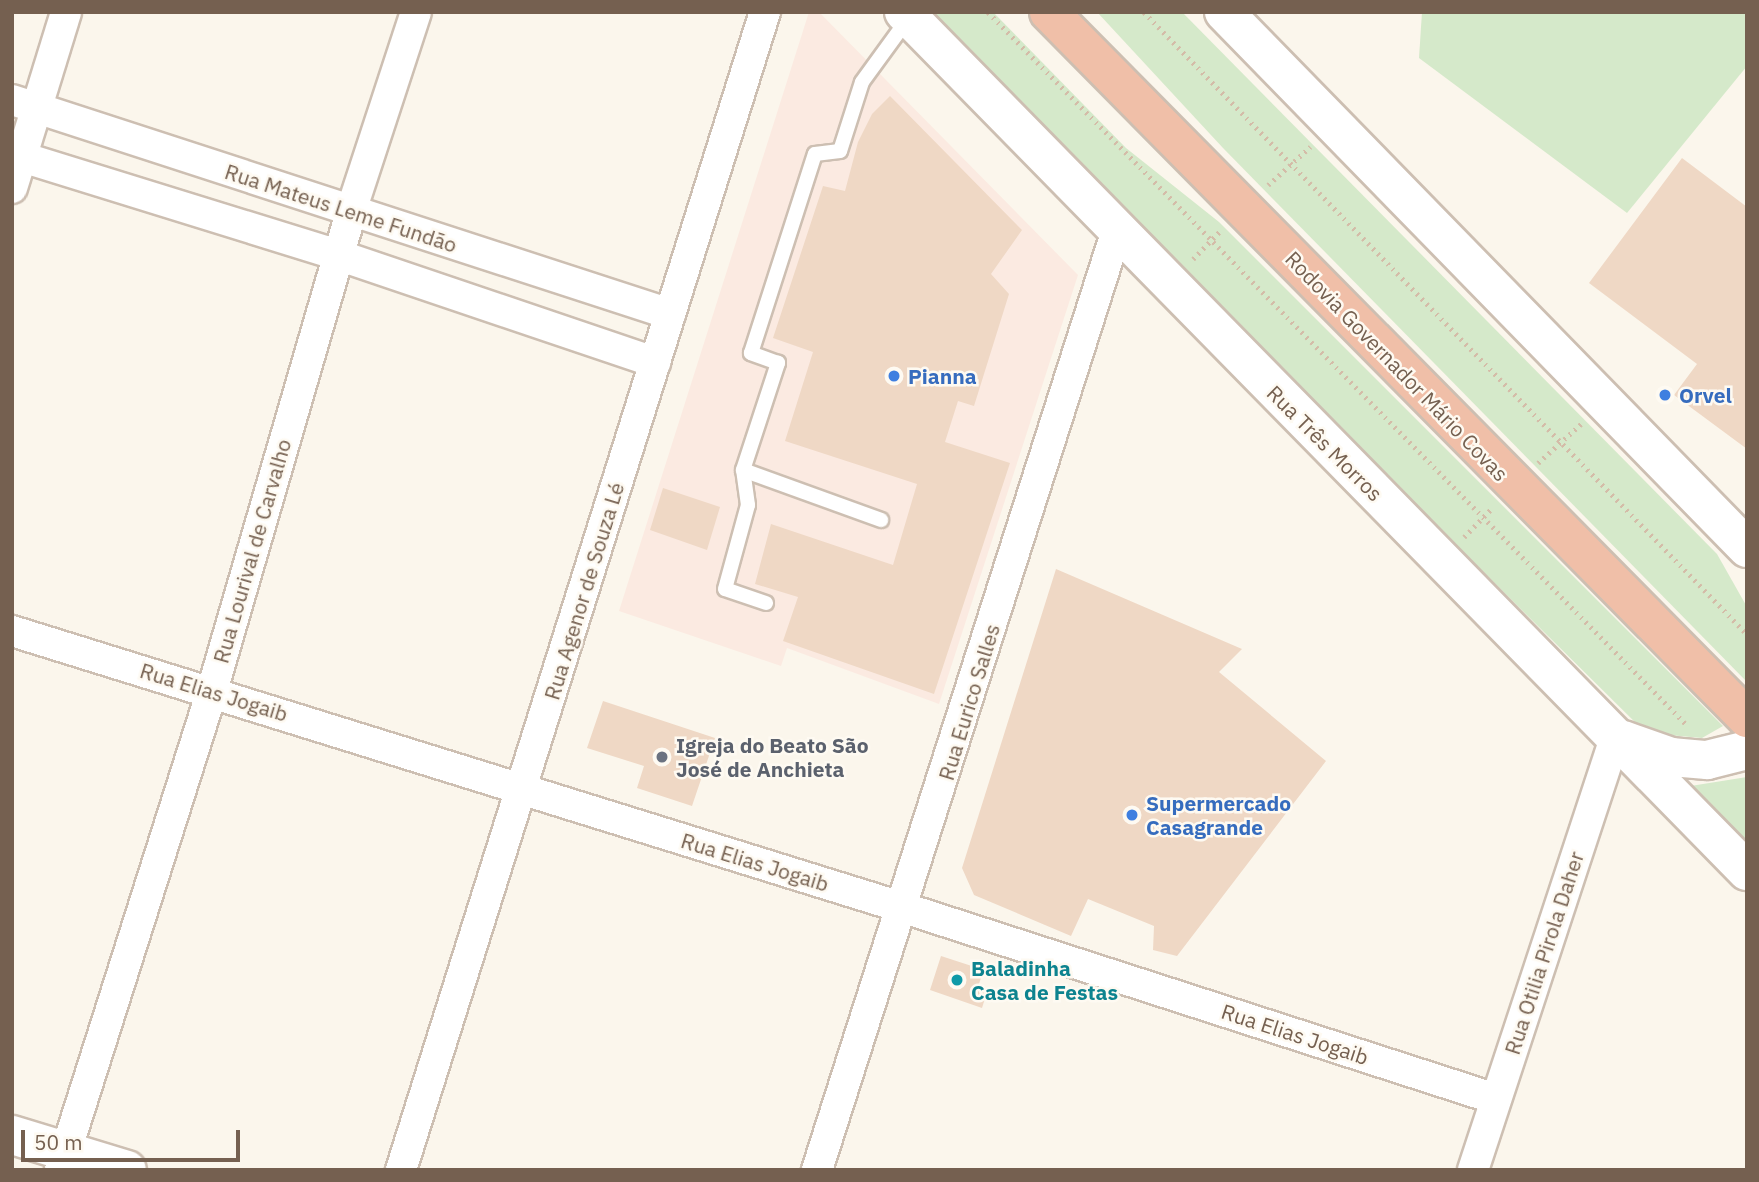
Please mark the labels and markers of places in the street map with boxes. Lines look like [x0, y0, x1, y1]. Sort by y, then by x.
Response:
place label: Pianna [908, 363, 977, 389]
marker: Pianna [886, 368, 902, 384]
place label: Orvel [1679, 382, 1732, 408]
marker: Orvel [1657, 387, 1673, 403]
place label: Igreja do Beato São José de Anchieta [676, 732, 869, 782]
marker: Igreja do Beato São José de Anchieta [654, 749, 670, 765]
place label: Supermercado Casagrande [1146, 790, 1291, 840]
marker: Supermercado Casagrande [1124, 807, 1140, 823]
place label: Baladinha Casa de Festas [971, 955, 1118, 1005]
marker: Baladinha Casa de Festas [949, 972, 965, 988]

